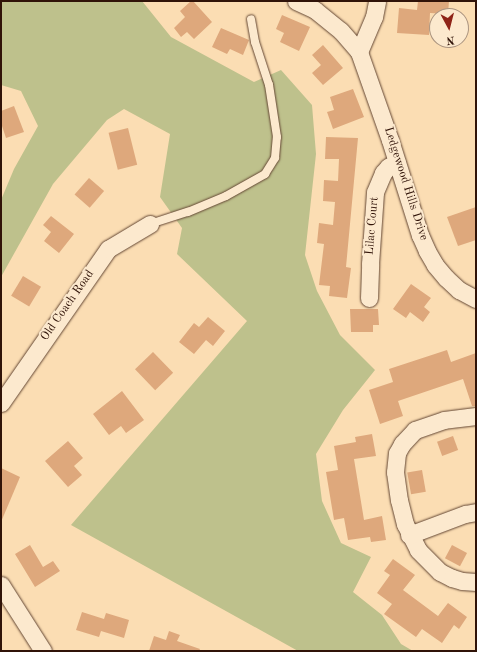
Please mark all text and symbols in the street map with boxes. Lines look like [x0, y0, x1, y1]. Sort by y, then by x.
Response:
north arrow [429, 8, 469, 48]
text: N [446, 33, 455, 45]
street label: Ledgewood Hills Drive [380, 125, 430, 243]
street label: Lilac Court [363, 196, 383, 256]
street label: Old Coach Road [38, 268, 98, 344]

